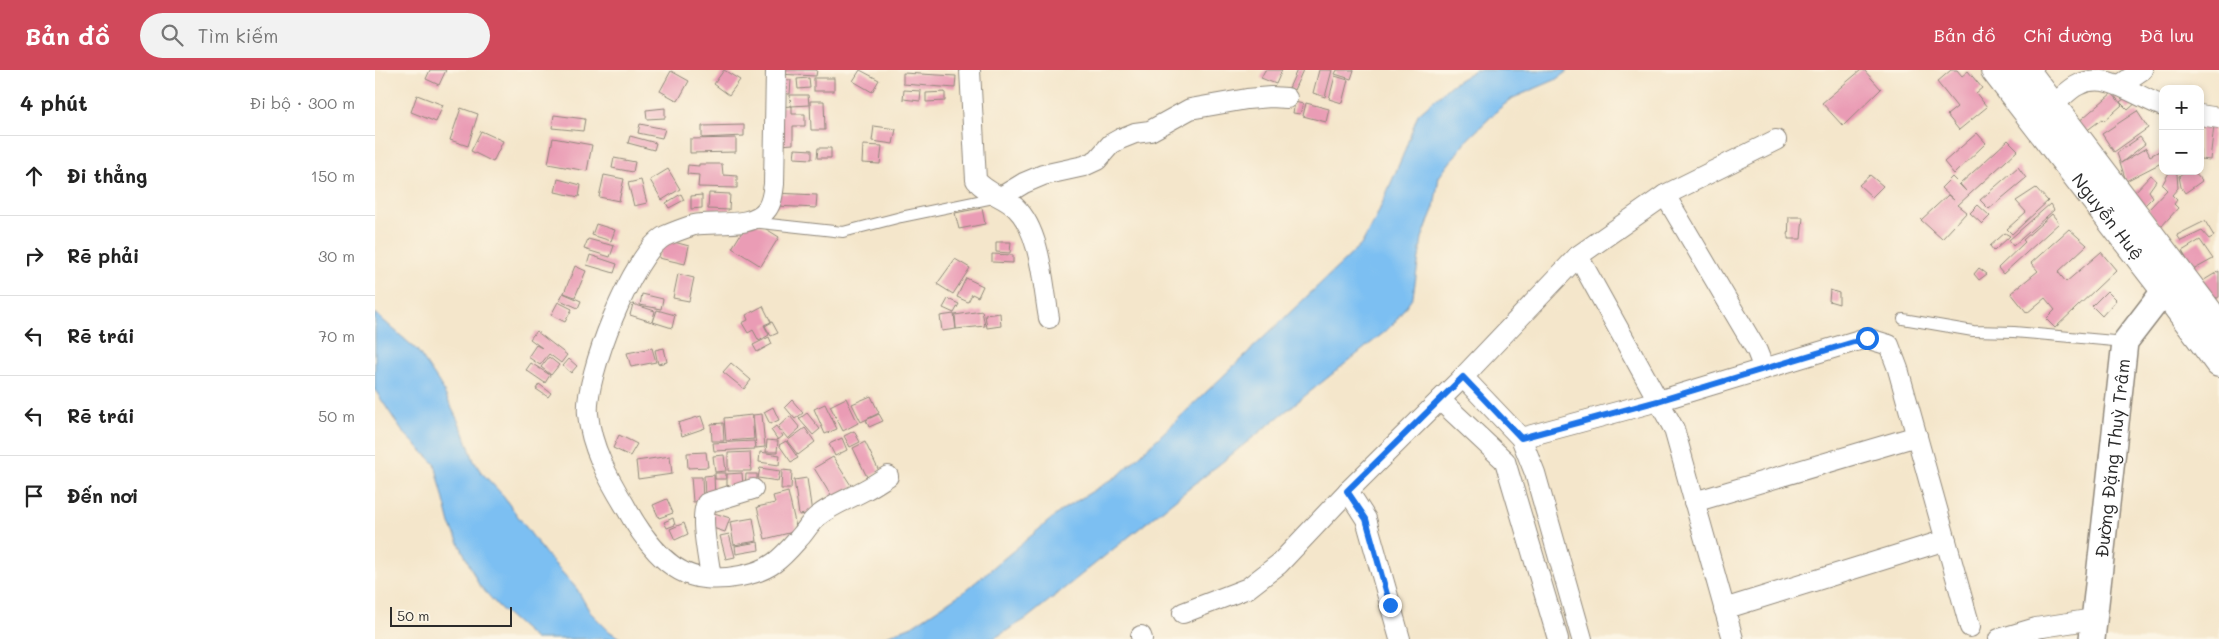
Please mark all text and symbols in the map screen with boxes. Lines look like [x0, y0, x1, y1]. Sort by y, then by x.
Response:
search box [140, 13, 490, 58]
text: Bản đồ [25, 20, 110, 51]
icon: search [158, 21, 186, 49]
text: Tìm kiếm [198, 23, 278, 48]
text: Bản đồ [1934, 23, 1996, 47]
text: Chỉ đường [2024, 23, 2112, 47]
text: Đã lưu [2140, 23, 2194, 47]
map controls [2159, 85, 2204, 175]
button: + [2159, 85, 2204, 130]
text: 4 phút [20, 89, 88, 116]
text: Đi bộ · 300 m [250, 92, 355, 113]
button: − [2159, 130, 2204, 175]
icon: ahead [20, 162, 48, 190]
text: Đi thẳng [67, 163, 147, 188]
text: 150 m [311, 165, 355, 186]
street label: Nguyễn Huệ [2067, 168, 2149, 265]
icon: right [20, 242, 48, 270]
text: Rẽ phải [67, 243, 139, 268]
text: 30 m [318, 245, 355, 266]
icon: left [20, 322, 48, 350]
text: Rẽ trái [67, 323, 135, 348]
text: 70 m [318, 325, 355, 346]
route start [1856, 327, 1879, 350]
street label: Đường Đặng Thuỳ Trâm [2089, 357, 2135, 559]
icon: left [20, 402, 48, 430]
text: Rẽ trái [67, 403, 135, 428]
text: 50 m [318, 405, 355, 426]
icon: arrive [20, 482, 48, 510]
text: Đến nơi [67, 483, 139, 508]
route end [1379, 594, 1402, 617]
scale bar [390, 604, 513, 627]
text: 50 m [397, 606, 429, 625]

